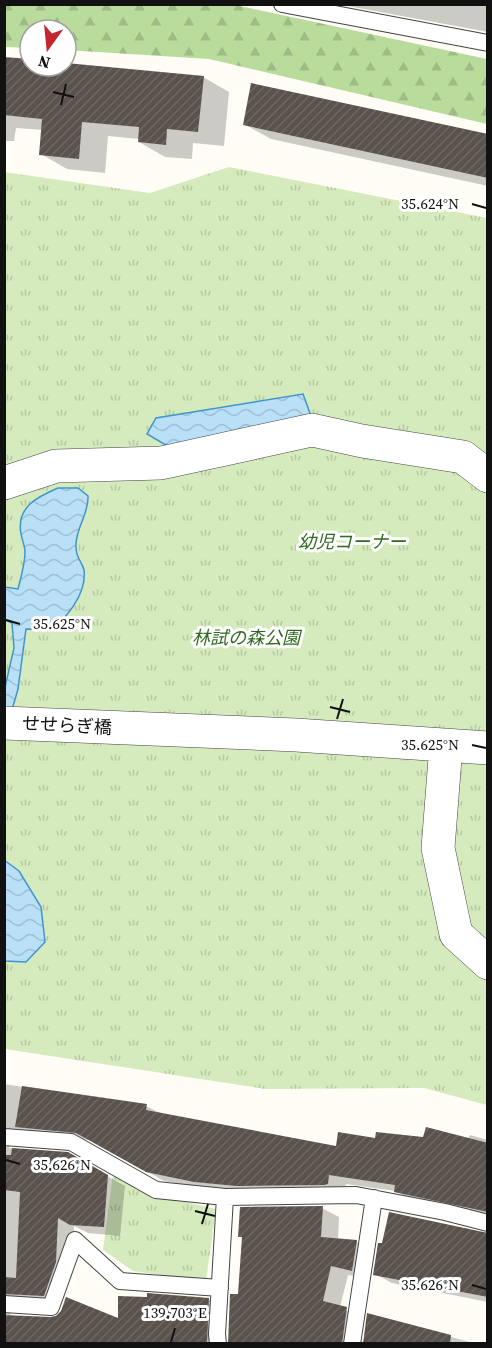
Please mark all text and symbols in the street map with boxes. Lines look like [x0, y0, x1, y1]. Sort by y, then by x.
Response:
north arrow [18, 18, 78, 78]
text: N [35, 50, 53, 75]
text: 35.624°N [401, 193, 459, 214]
park label: 幼児コーナー [298, 529, 407, 554]
text: 35.625°N [33, 613, 91, 634]
park label: 林試の森公園 [192, 625, 303, 650]
street label: せせらぎ橋 [21, 710, 113, 740]
text: 35.625°N [401, 734, 459, 755]
text: 35.626°N [33, 1154, 91, 1175]
text: 35.626°N [401, 1274, 459, 1295]
text: 139.703°E [143, 1302, 207, 1323]

